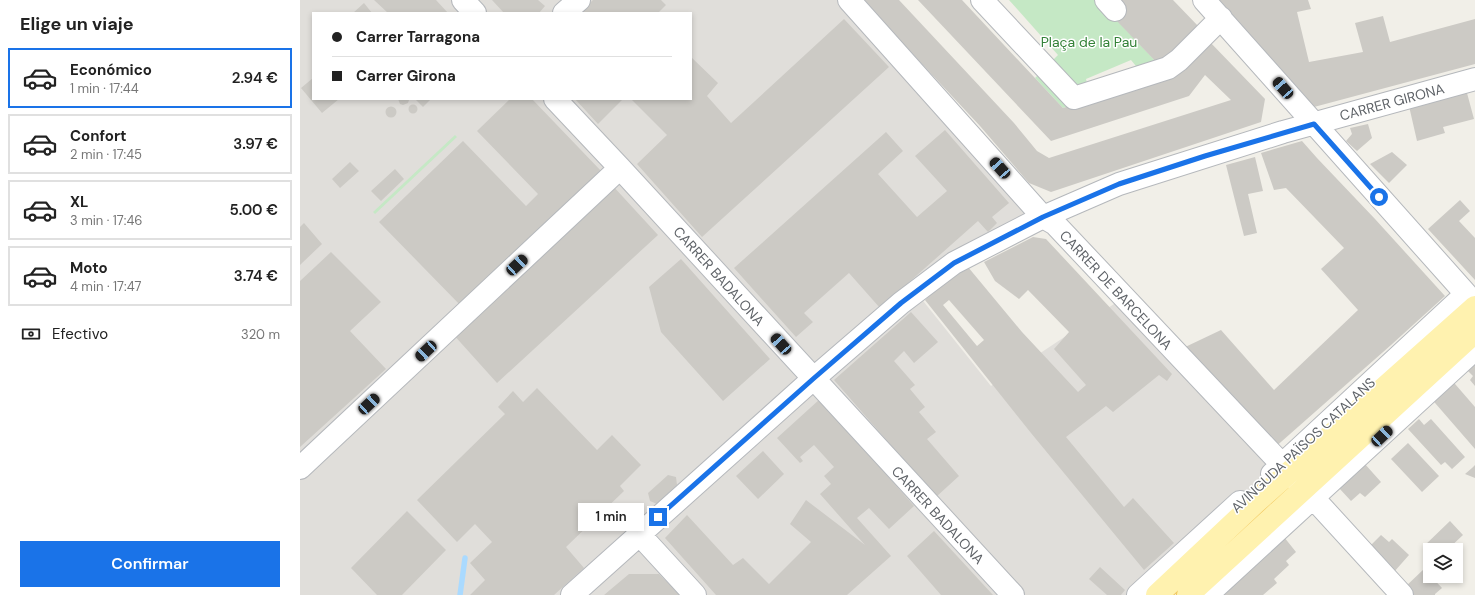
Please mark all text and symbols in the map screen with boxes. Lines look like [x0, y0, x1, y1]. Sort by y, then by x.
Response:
text: Elige un viaje [20, 12, 134, 36]
text: Carrer Tarragona [356, 27, 480, 47]
park label: Plaça de la Pau [1041, 33, 1137, 51]
icon: car [22, 60, 58, 96]
text: Económico [70, 60, 152, 80]
text: Carrer Girona [356, 66, 456, 86]
text: 2.94 € [232, 68, 278, 88]
car [1271, 75, 1295, 101]
street label: CARRER GIRONA [1338, 79, 1446, 125]
text: 1 min · 17:44 [70, 80, 139, 97]
icon: car [22, 126, 58, 162]
text: Confort [70, 126, 127, 146]
text: 3.97 € [233, 134, 278, 154]
text: 2 min · 17:45 [70, 146, 142, 163]
car [988, 155, 1012, 181]
route start [1370, 188, 1388, 206]
icon: car [22, 192, 58, 228]
text: XL [70, 192, 88, 212]
text: 5.00 € [229, 200, 278, 220]
text: 3 min · 17:46 [70, 212, 142, 229]
street label: CARRER BADALONA [670, 223, 768, 329]
street label: CARRER DE BARCELONA [1056, 226, 1176, 354]
car [504, 252, 530, 278]
icon: car [22, 258, 58, 294]
text: Moto [70, 258, 108, 278]
text: 3.74 € [234, 266, 278, 286]
text: 4 min · 17:47 [70, 278, 141, 295]
icon: cash [20, 323, 42, 345]
text: Efectivo [52, 324, 108, 344]
text: 320 m [241, 326, 280, 343]
car [769, 331, 793, 357]
car [413, 338, 439, 364]
street label: AVINGUDA PAÏSOS CATALANS [1227, 373, 1379, 517]
car [356, 391, 382, 417]
car [1369, 423, 1395, 449]
street label: CARRER BADALONA [888, 462, 988, 568]
callout: 1 min [578, 503, 644, 531]
text: 1 min [595, 508, 627, 525]
route end [649, 508, 667, 526]
button: Confirmar [20, 541, 280, 587]
map controls [1423, 543, 1463, 583]
button: layers [1423, 543, 1463, 583]

